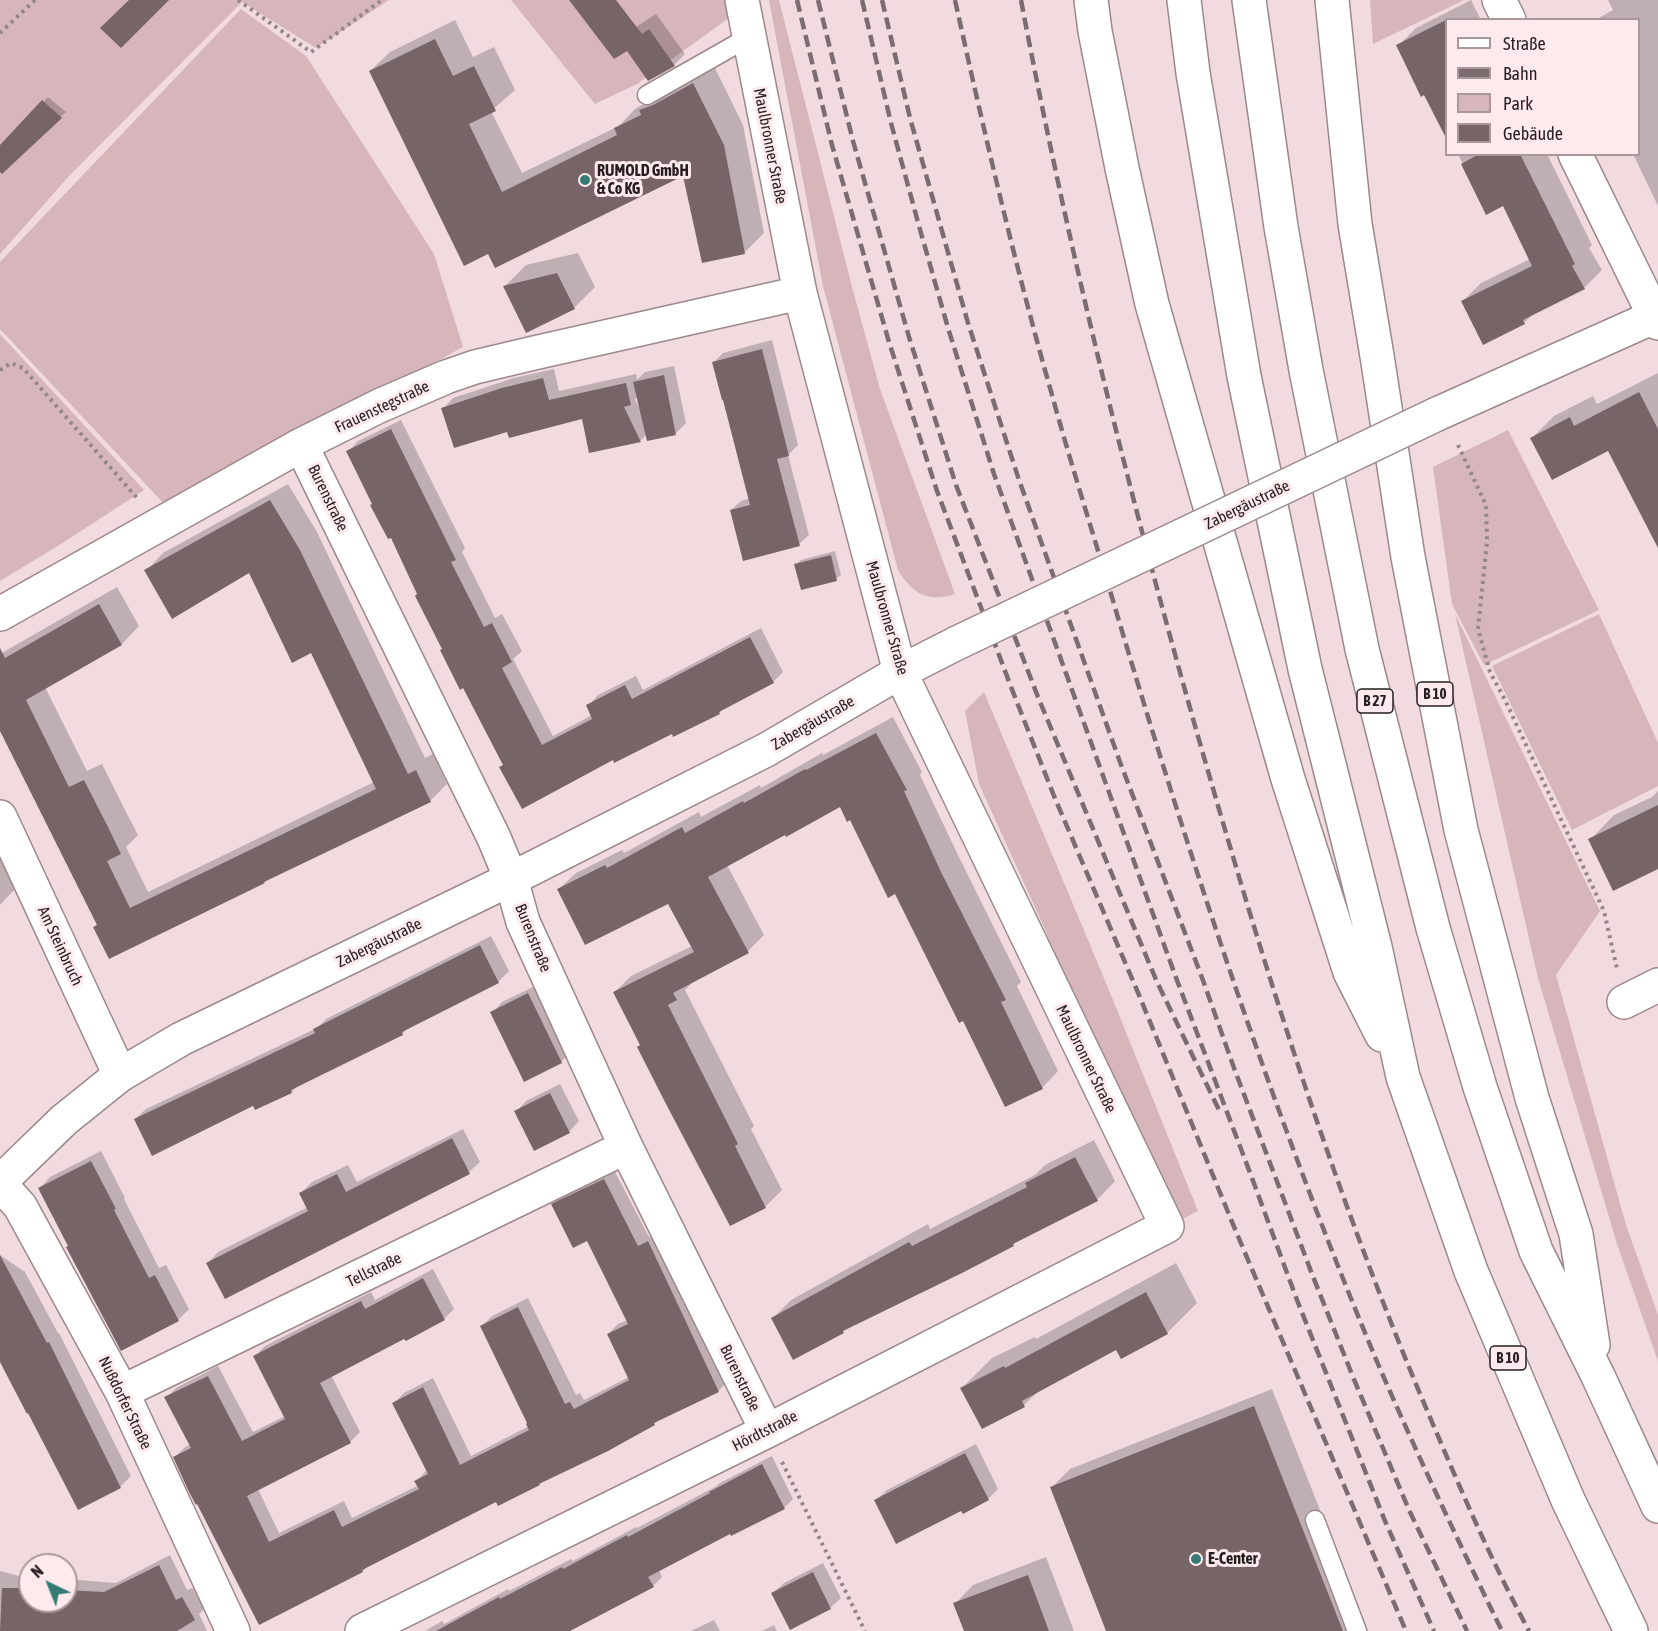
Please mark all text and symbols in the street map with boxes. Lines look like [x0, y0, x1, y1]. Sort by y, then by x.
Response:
legend [1445, 18, 1640, 156]
text: Straße [1503, 33, 1546, 54]
text: Bahn [1503, 63, 1537, 84]
street label: Maulbronner Straße [749, 86, 791, 206]
text: Park [1503, 93, 1533, 114]
text: Gebäude [1503, 123, 1563, 144]
place label: RUMOLD GmbH & Co KG [597, 161, 689, 199]
marker: RUMOLD GmbH & Co KG [578, 173, 592, 187]
street label: Frauenstegstraße [332, 377, 432, 437]
street label: Burenstraße [304, 461, 352, 535]
street label: Zabergäustraße [1201, 476, 1293, 534]
street label: Maulbronner Straße [862, 559, 912, 677]
road number: B 10 [1417, 682, 1453, 706]
road number: B 27 [1357, 689, 1393, 713]
street label: Zabergäustraße [768, 692, 858, 754]
street label: Burenstraße [511, 901, 555, 975]
street label: Am Steinbruch [33, 903, 87, 989]
street label: Zabergäustraße [333, 914, 425, 972]
street label: Maulbronner Straße [1052, 1002, 1120, 1116]
street label: Tellstraße [343, 1249, 405, 1291]
street label: Burenstraße [716, 1341, 764, 1415]
road number: B 10 [1490, 1346, 1526, 1370]
street label: Nußdorfer Straße [94, 1353, 156, 1453]
street label: Hördtstraße [729, 1406, 801, 1456]
place label: E-Center [1208, 1549, 1257, 1569]
marker: E-Center [1189, 1552, 1203, 1566]
north arrow [18, 1553, 78, 1613]
text: N [27, 1561, 47, 1581]

